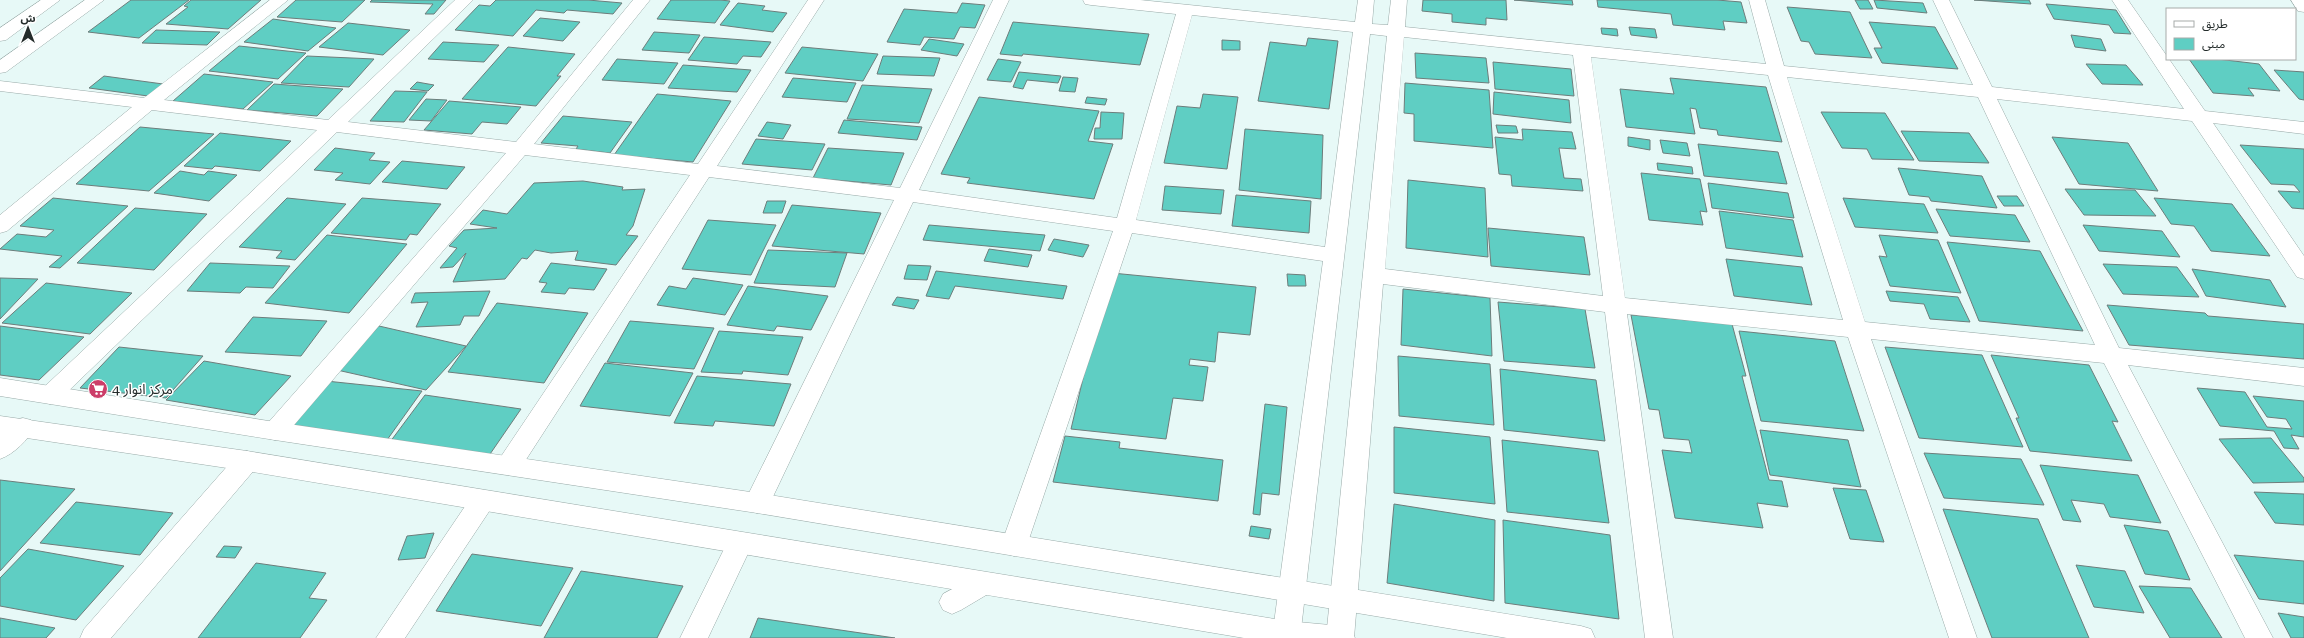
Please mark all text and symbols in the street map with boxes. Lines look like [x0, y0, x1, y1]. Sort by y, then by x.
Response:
north arrow [8, 8, 48, 48]
legend [2166, 8, 2296, 60]
text: ش [20, 12, 36, 25]
text: طريق [2202, 17, 2228, 32]
text: مبنى [2202, 37, 2225, 51]
supermarket icon: مركز انوار 4 [87, 378, 109, 400]
place label: مركز انوار 4 [112, 381, 173, 398]

